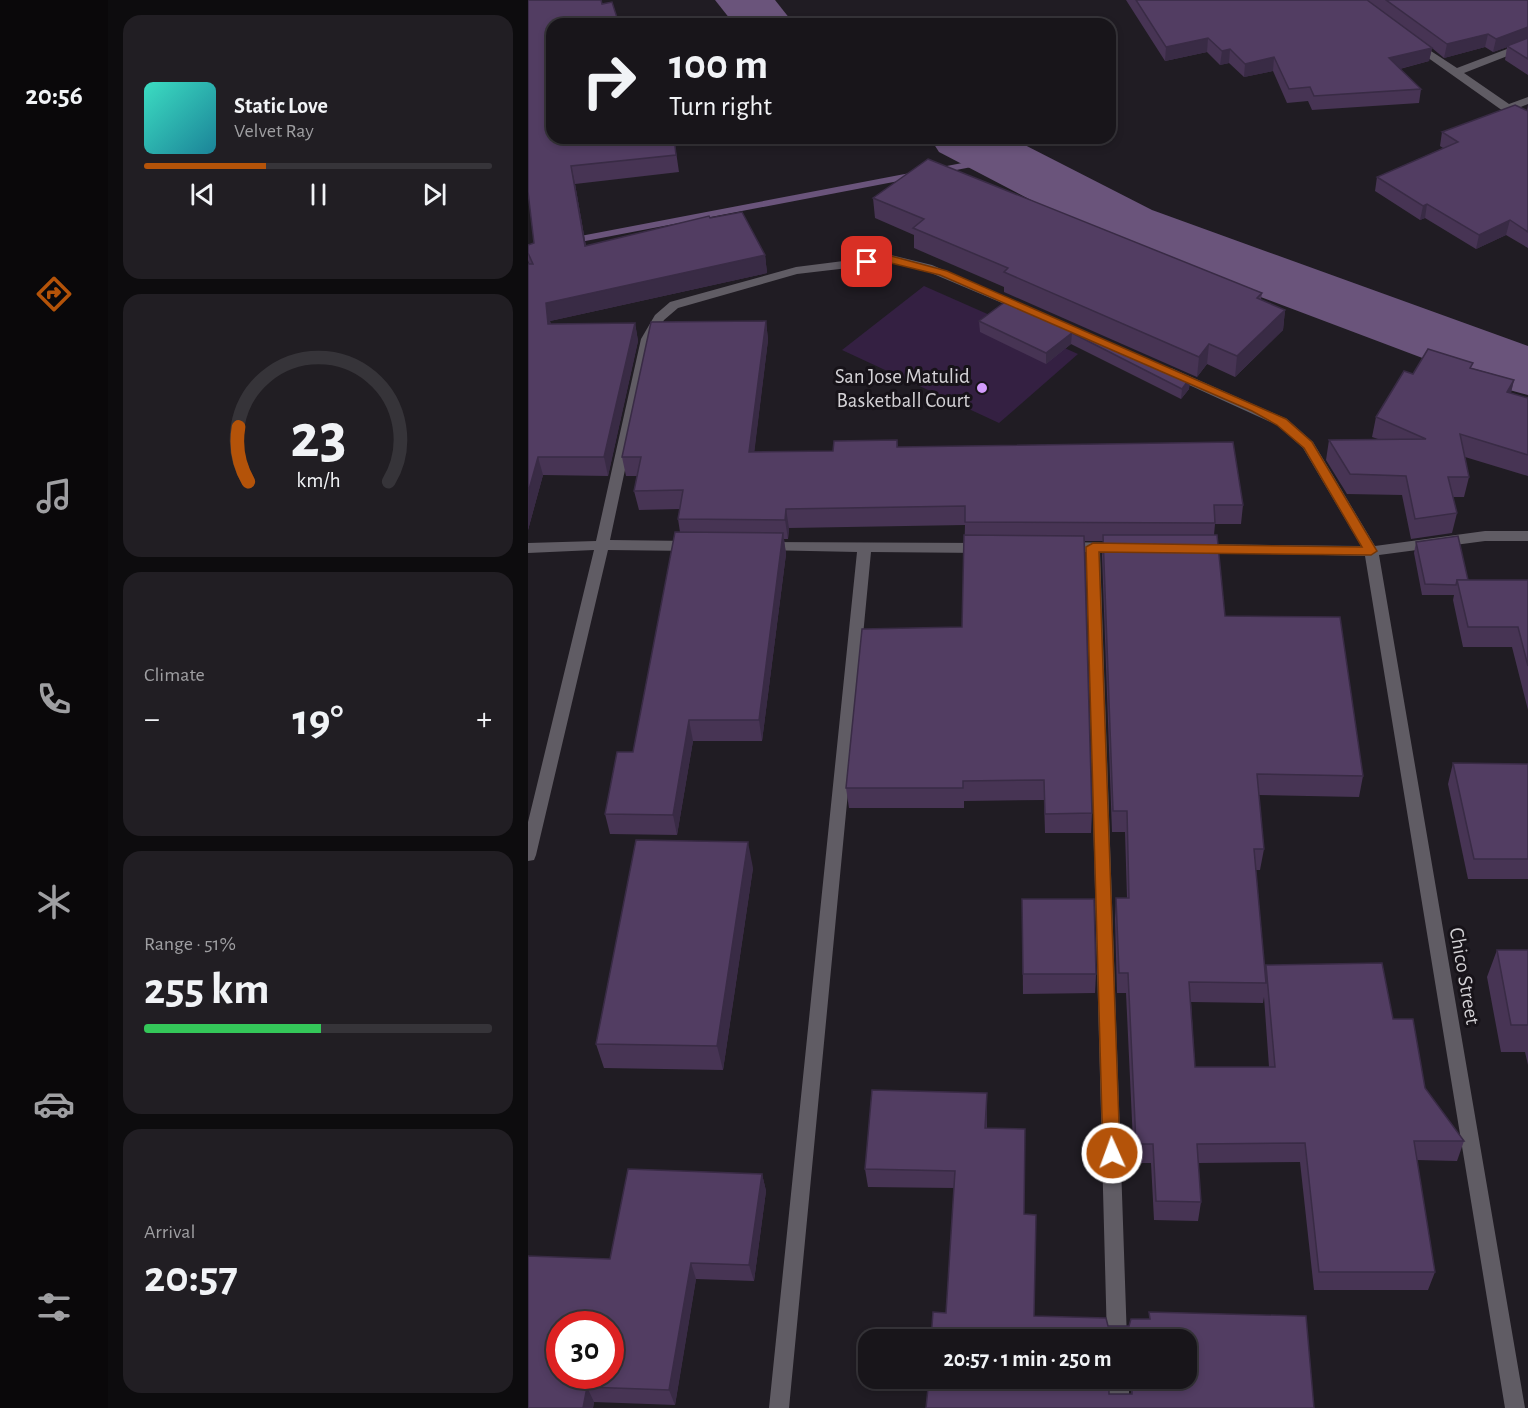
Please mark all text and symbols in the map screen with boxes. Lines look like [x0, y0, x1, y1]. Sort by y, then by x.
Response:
icon: right [570, 42, 648, 120]
text: 100 m [669, 44, 768, 86]
text: 20:56 [25, 82, 83, 109]
text: Turn right [669, 93, 772, 120]
text: Static Love [234, 95, 328, 117]
text: Velvet Ray [234, 121, 314, 141]
icon: previous [186, 178, 219, 211]
icon: pause [302, 178, 335, 211]
icon: next [418, 178, 451, 211]
pin [841, 236, 892, 287]
icon: arrive [850, 245, 883, 278]
icon: directions [33, 273, 75, 315]
place label: San Jose Matulid Basketball Court [835, 366, 970, 411]
marker: San Jose Matulid Basketball Court [975, 381, 989, 395]
text: 23 [290, 407, 346, 469]
text: km/h [296, 471, 340, 492]
icon: music [33, 475, 75, 517]
text: Climate [144, 665, 205, 685]
icon: phone [33, 678, 75, 720]
text: 19° [292, 698, 344, 743]
text: − [144, 703, 160, 736]
text: + [476, 703, 492, 736]
icon: climate [33, 881, 75, 923]
street label: Chico Street [1446, 926, 1483, 1027]
text: Range · 51% [144, 934, 236, 954]
text: 255 km [144, 967, 269, 1012]
icon: car [33, 1083, 75, 1125]
position arrow [1080, 1121, 1144, 1185]
text: Arrival [144, 1222, 195, 1242]
text: 20:57 [144, 1255, 238, 1300]
icon: filters [33, 1286, 75, 1328]
speed limit sign: 30 [546, 1311, 624, 1389]
text: 20:57 · 1 min · 250 m [943, 1348, 1112, 1370]

